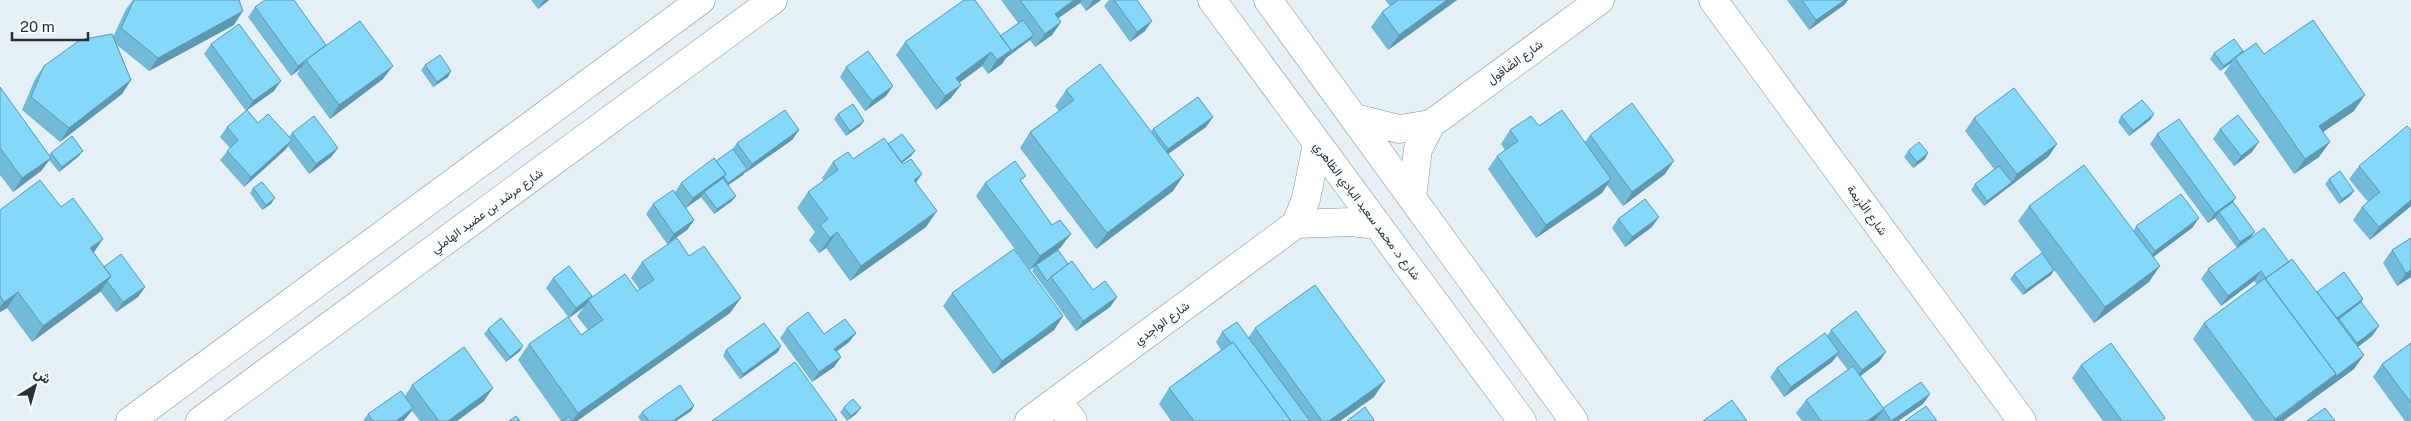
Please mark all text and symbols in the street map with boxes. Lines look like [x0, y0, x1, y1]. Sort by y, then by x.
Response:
scale bar [12, 10, 89, 42]
text: 20 m [20, 18, 55, 35]
street label: شارع الصَّاقول [1484, 37, 1547, 88]
street label: شارع د. محمد سعيد البادي الظاهري [1308, 139, 1423, 284]
street label: شارع مرشد بن عضيد الهاملي [428, 166, 547, 259]
street label: شارع اللِّزِيمة [1842, 181, 1892, 239]
street label: شارع الواجِدي [1132, 298, 1194, 350]
north arrow [10, 361, 60, 411]
text: ش [31, 364, 54, 388]

